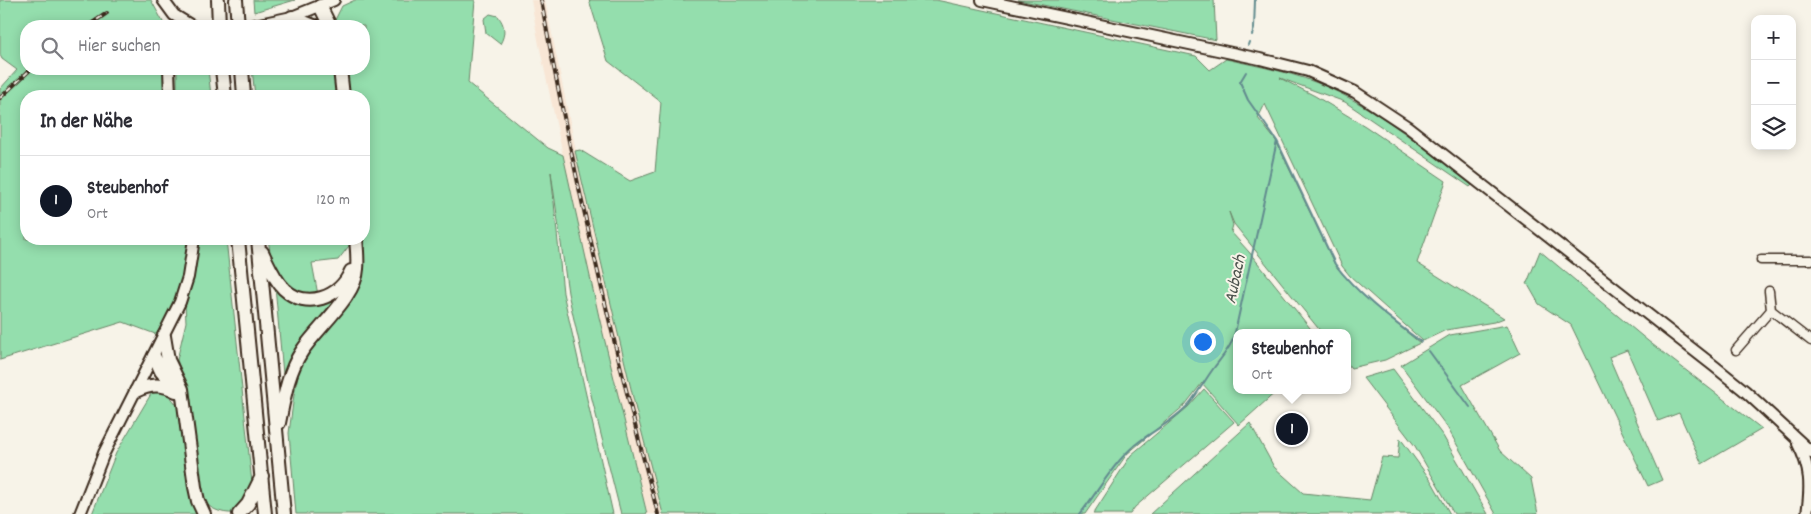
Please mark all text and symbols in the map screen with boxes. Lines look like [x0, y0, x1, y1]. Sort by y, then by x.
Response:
map controls [1751, 15, 1796, 150]
button: + [1751, 15, 1796, 60]
search box [20, 20, 370, 75]
icon: search [38, 34, 66, 62]
text: Hier suchen [78, 34, 161, 61]
button: − [1751, 60, 1796, 105]
button: layers [1751, 105, 1796, 150]
text: In der Nähe [40, 108, 132, 138]
text: Steubenhof [87, 176, 168, 203]
text: 1 [54, 189, 58, 212]
text: 120 m [316, 189, 350, 212]
text: Ort [87, 203, 108, 226]
water label: Aubach [1219, 252, 1254, 306]
your location [1190, 329, 1216, 355]
popup [1233, 329, 1351, 394]
text: Steubenhof [1251, 337, 1333, 364]
text: Ort [1251, 364, 1272, 387]
pin: 1 [1276, 410, 1308, 448]

